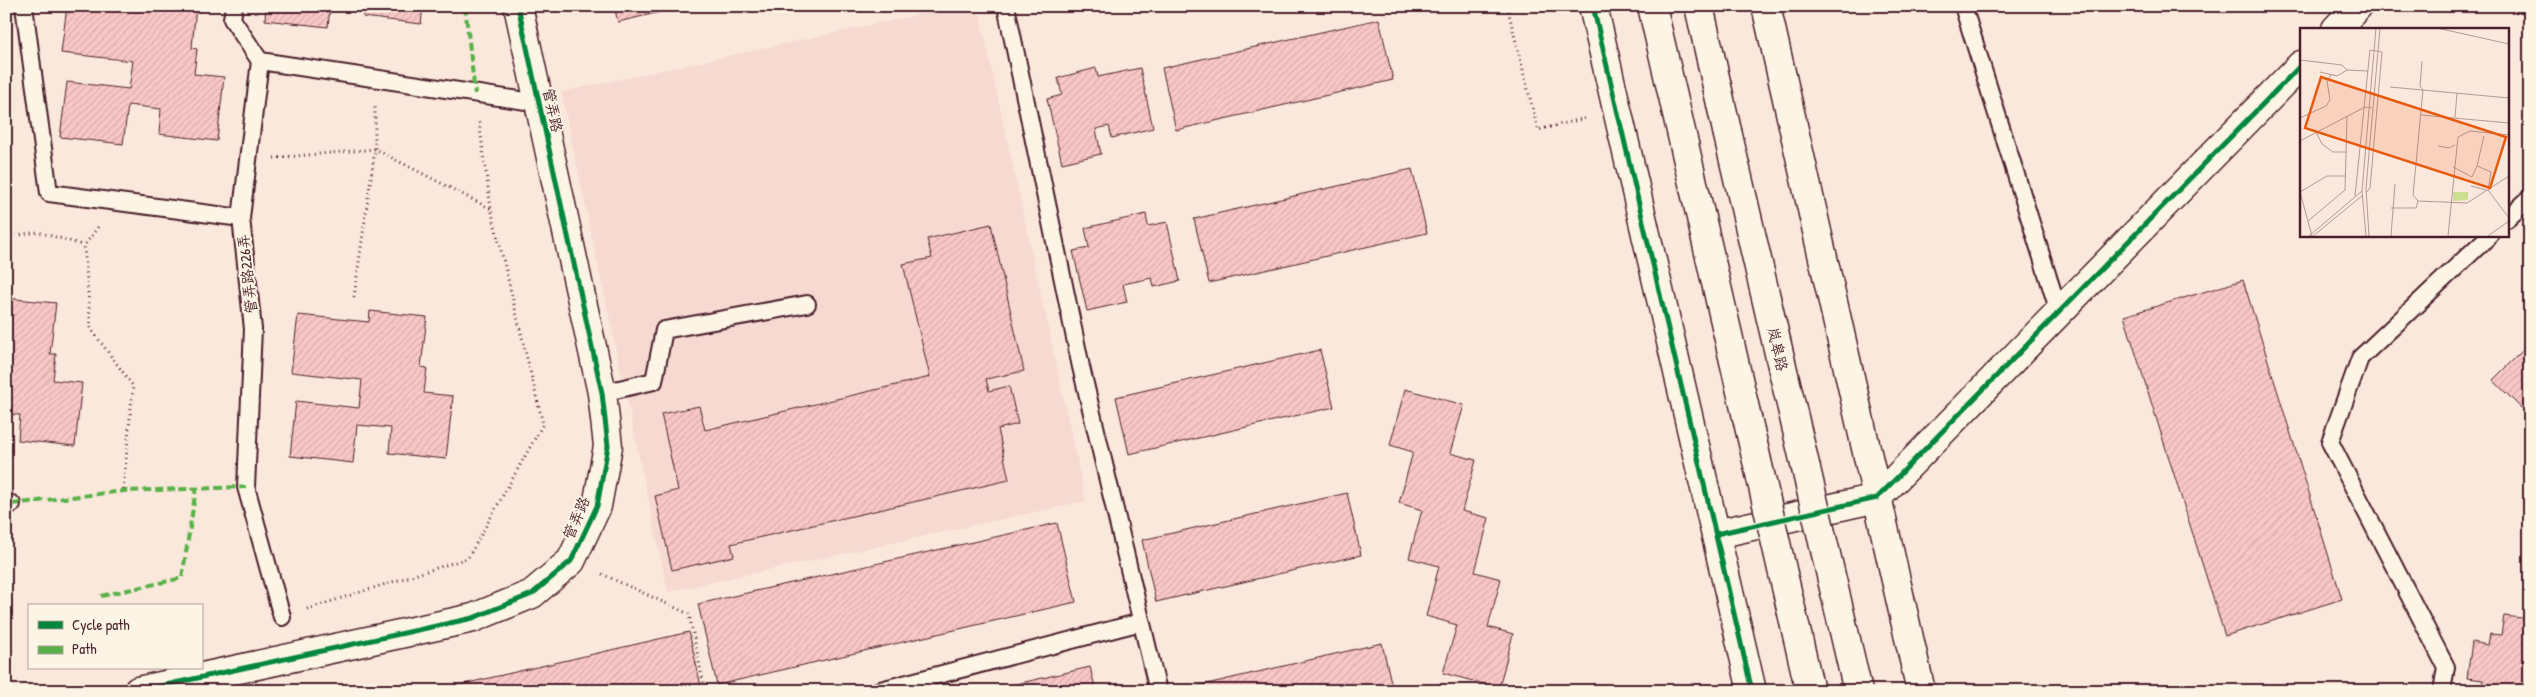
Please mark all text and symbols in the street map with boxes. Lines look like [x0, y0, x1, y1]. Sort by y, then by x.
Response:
inset map [2300, 28, 2508, 236]
street label: 管弄路 [538, 86, 568, 134]
street label: 管弄路226弄 [232, 233, 262, 315]
street label: 岚皋路 [1763, 325, 1793, 373]
street label: 管弄路 [558, 493, 594, 543]
legend [28, 604, 202, 670]
text: Cycle path [72, 614, 130, 635]
text: Path [72, 638, 97, 659]

